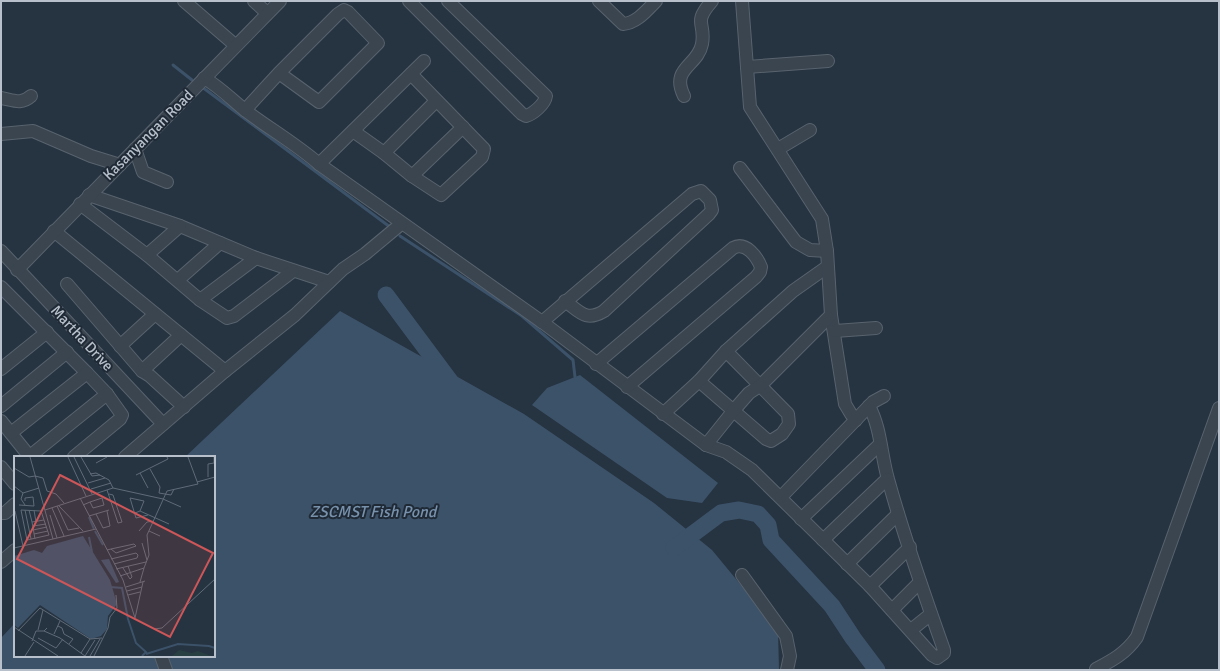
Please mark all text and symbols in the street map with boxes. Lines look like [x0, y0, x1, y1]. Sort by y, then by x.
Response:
street label: Kasanyangan Road [99, 86, 197, 184]
street label: Martha Drive [47, 301, 117, 375]
inset map [14, 456, 215, 657]
water label: ZSCMST Fish Pond [310, 502, 439, 522]

